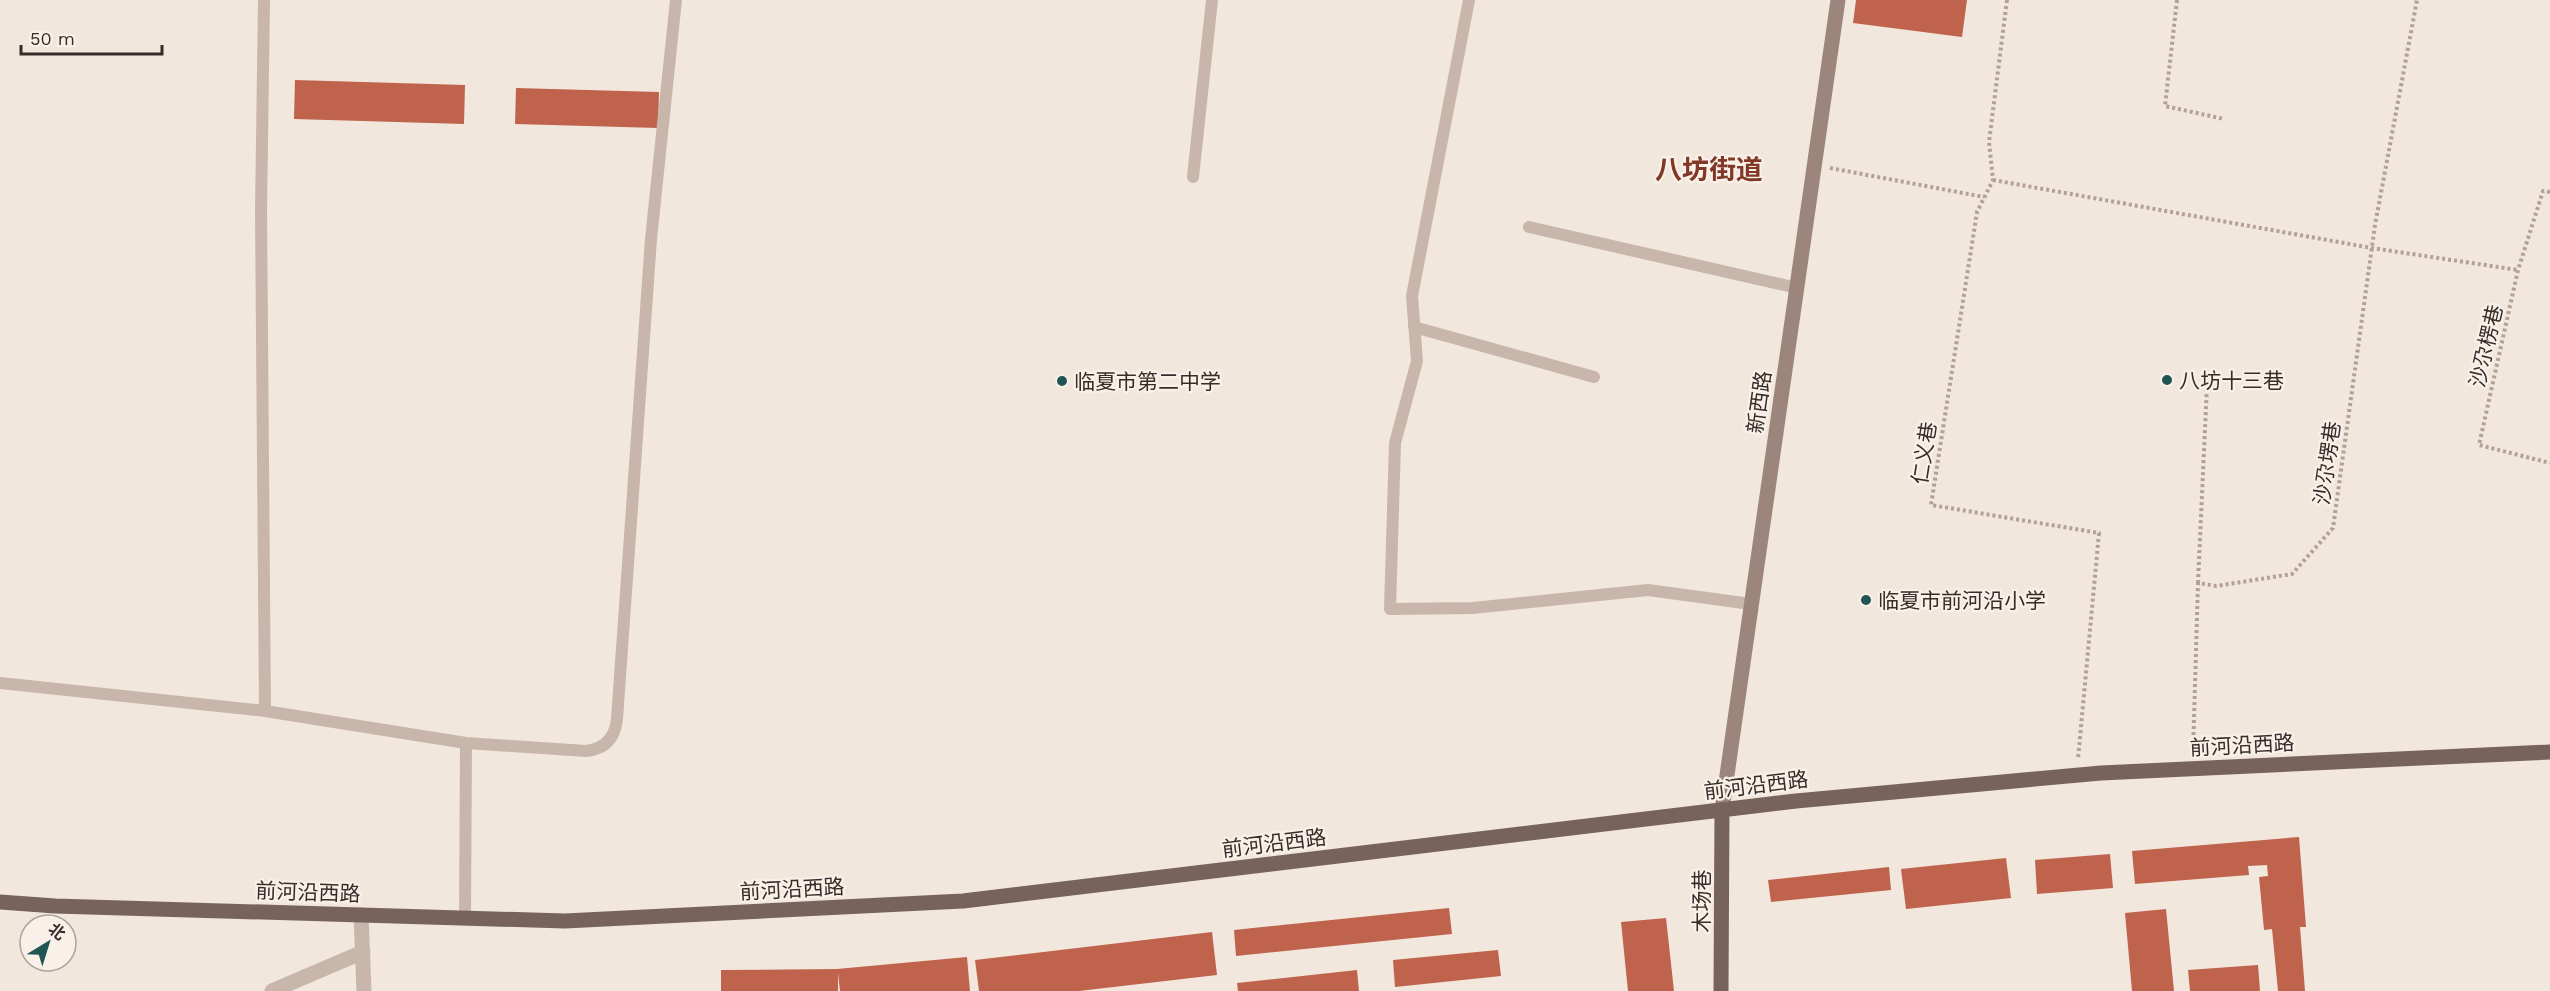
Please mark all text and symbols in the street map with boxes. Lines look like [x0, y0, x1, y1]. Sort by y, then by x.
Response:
scale bar [21, 18, 162, 56]
text: 50 m [30, 28, 75, 49]
district label: 八坊街道 [1655, 154, 1763, 186]
street label: 沙尕楞巷 [2464, 302, 2508, 390]
place label: 八坊十三巷 [2179, 368, 2284, 393]
place label: 临夏市第二中学 [1074, 369, 1221, 394]
street label: 新西路 [1742, 369, 1776, 435]
marker: 八坊十三巷 [2160, 373, 2174, 387]
marker: 临夏市第二中学 [1055, 374, 1069, 388]
street label: 仁义巷 [1907, 420, 1941, 486]
street label: 沙尕塄巷 [2309, 420, 2345, 506]
place label: 临夏市前河沿小学 [1878, 588, 2046, 613]
marker: 临夏市前河沿小学 [1859, 593, 1873, 607]
street label: 前河沿西路 [2189, 730, 2295, 760]
street label: 前河沿西路 [1702, 766, 1810, 804]
street label: 前河沿西路 [1220, 824, 1328, 862]
street label: 木场巷 [1689, 870, 1714, 933]
street label: 前河沿西路 [739, 874, 845, 904]
street label: 前河沿西路 [255, 878, 361, 906]
north arrow [18, 913, 78, 973]
text: 北 [45, 919, 69, 944]

